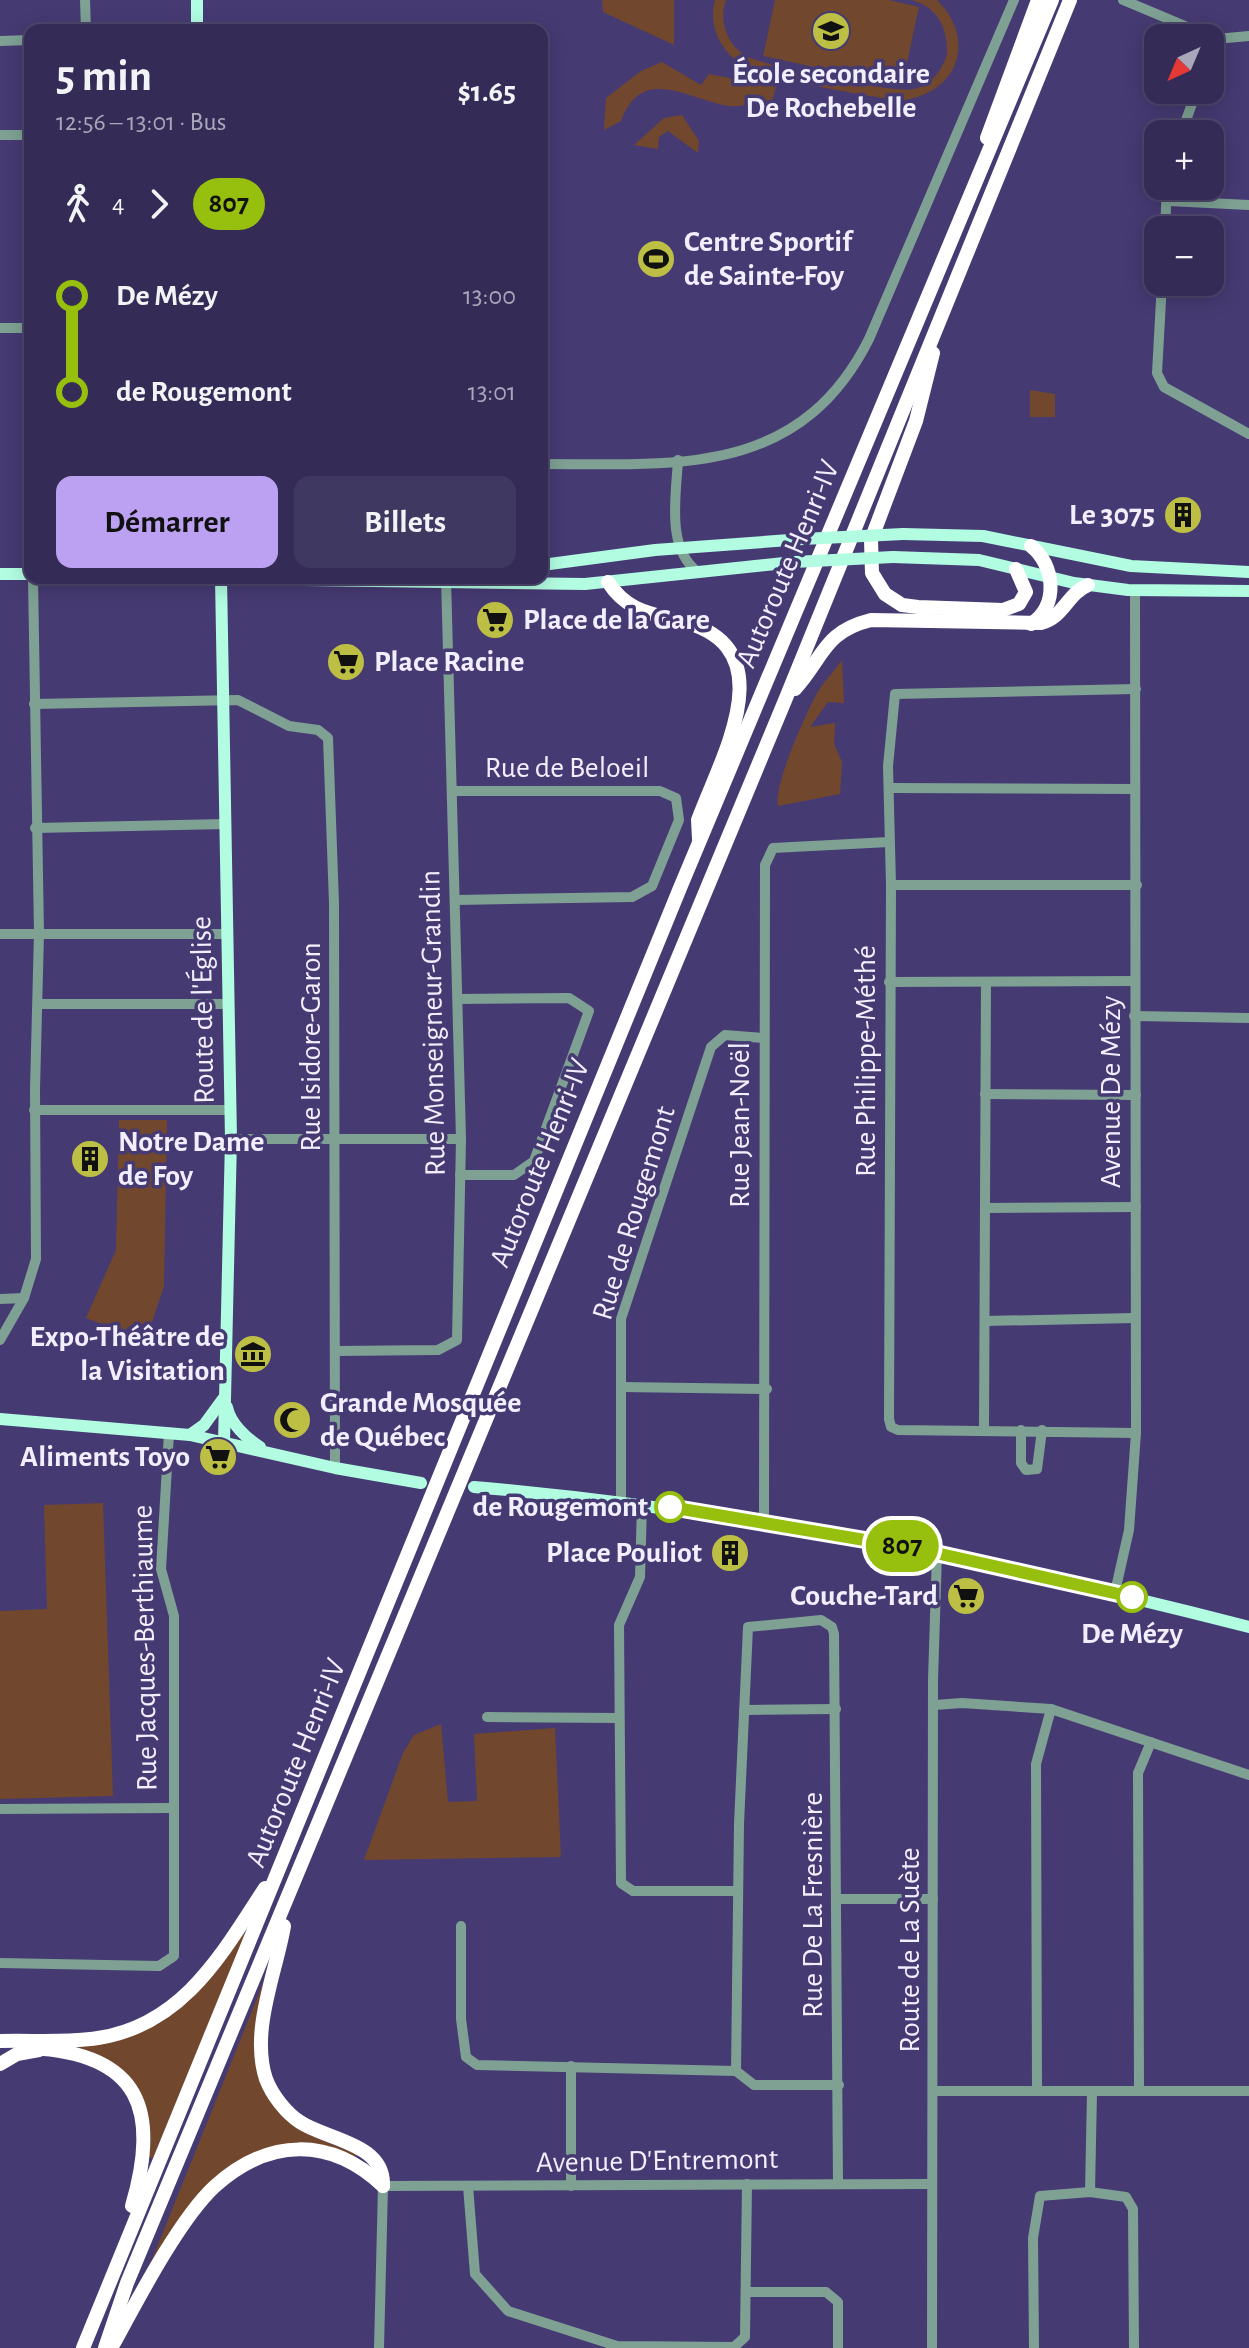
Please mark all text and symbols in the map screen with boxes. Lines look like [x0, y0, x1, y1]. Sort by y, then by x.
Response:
school or university icon: École secondaire De Rochebelle [810, 10, 852, 52]
north arrow [1144, 24, 1224, 104]
map controls [1144, 24, 1224, 296]
text: 5 min [56, 55, 152, 99]
place label: École secondaire De Rochebelle [732, 56, 930, 123]
text: $1.65 [457, 77, 516, 107]
text: 12:56 – 13:01 · Bus [56, 109, 226, 135]
button: + [1144, 120, 1224, 200]
icon: walk [56, 182, 100, 226]
icon: forward [137, 182, 181, 226]
text: 807 [209, 190, 249, 218]
text: 4 [112, 191, 125, 217]
button: − [1144, 216, 1224, 296]
place label: Centre Sportif de Sainte-Foy [684, 227, 854, 291]
sports icon: Centre Sportif de Sainte-Foy [635, 238, 677, 280]
text: De Mézy [116, 281, 218, 311]
text: 13:00 [463, 283, 516, 309]
text: de Rougemont [116, 377, 292, 407]
text: 13:01 [468, 379, 516, 405]
street label: Autoroute Henri-IV [731, 456, 845, 672]
button: Démarrer [56, 476, 278, 568]
button: Billets [294, 476, 516, 568]
building icon: Le 3075 [1162, 494, 1204, 536]
place label: Le 3075 [1069, 500, 1155, 530]
supermarket icon: Place de la Gare [474, 599, 516, 641]
place label: Place de la Gare [523, 605, 710, 635]
supermarket icon: Place Racine [325, 641, 367, 683]
place label: Place Racine [374, 647, 524, 677]
street label: Rue de Beloeil [485, 753, 649, 783]
street label: Rue Monseigneur-Grandin [415, 870, 451, 1176]
street label: Route de l'Église [184, 916, 220, 1104]
street label: Rue Isidore-Garon [296, 942, 326, 1152]
street label: Rue Philippe-Méthé [851, 945, 881, 1177]
street label: Avenue De Mézy [1096, 996, 1126, 1188]
street label: Rue Jean-Noël [725, 1042, 755, 1208]
street label: Autoroute Henri-IV [485, 1054, 595, 1271]
street label: Rue de Rougemont [587, 1102, 681, 1324]
place label: Notre Dame de Foy [118, 1127, 265, 1191]
building icon: Notre Dame de Foy [69, 1138, 111, 1180]
place label: Expo-Théâtre de la Visitation [30, 1322, 225, 1386]
museum icon: Expo-Théâtre de la Visitation [232, 1333, 274, 1375]
place label: Grande Mosquée de Québec [320, 1388, 521, 1452]
mosque icon: Grande Mosquée de Québec [271, 1399, 313, 1441]
supermarket icon: Aliments Toyo [197, 1436, 239, 1478]
place label: Aliments Toyo [20, 1442, 190, 1472]
place label: de Rougemont [472, 1492, 648, 1522]
marker: de Rougemont [655, 1492, 685, 1522]
street label: Rue Jacques-Berthiaume [128, 1505, 162, 1791]
line badge: 807 [856, 1520, 948, 1572]
building icon: Place Pouliot [709, 1532, 751, 1574]
text: 807 [882, 1532, 922, 1560]
place label: Place Pouliot [546, 1538, 702, 1568]
supermarket icon: Couche-Tard [945, 1575, 987, 1617]
place label: Couche-Tard [790, 1581, 938, 1611]
marker: De Mézy [1117, 1582, 1147, 1612]
place label: De Mézy [1081, 1619, 1184, 1649]
street label: Autoroute Henri-IV [241, 1654, 351, 1871]
street label: Rue De La Fresnière [798, 1792, 828, 2018]
street label: Route de La Suète [895, 1847, 925, 2053]
street label: Avenue D'Entremont [535, 2144, 779, 2178]

